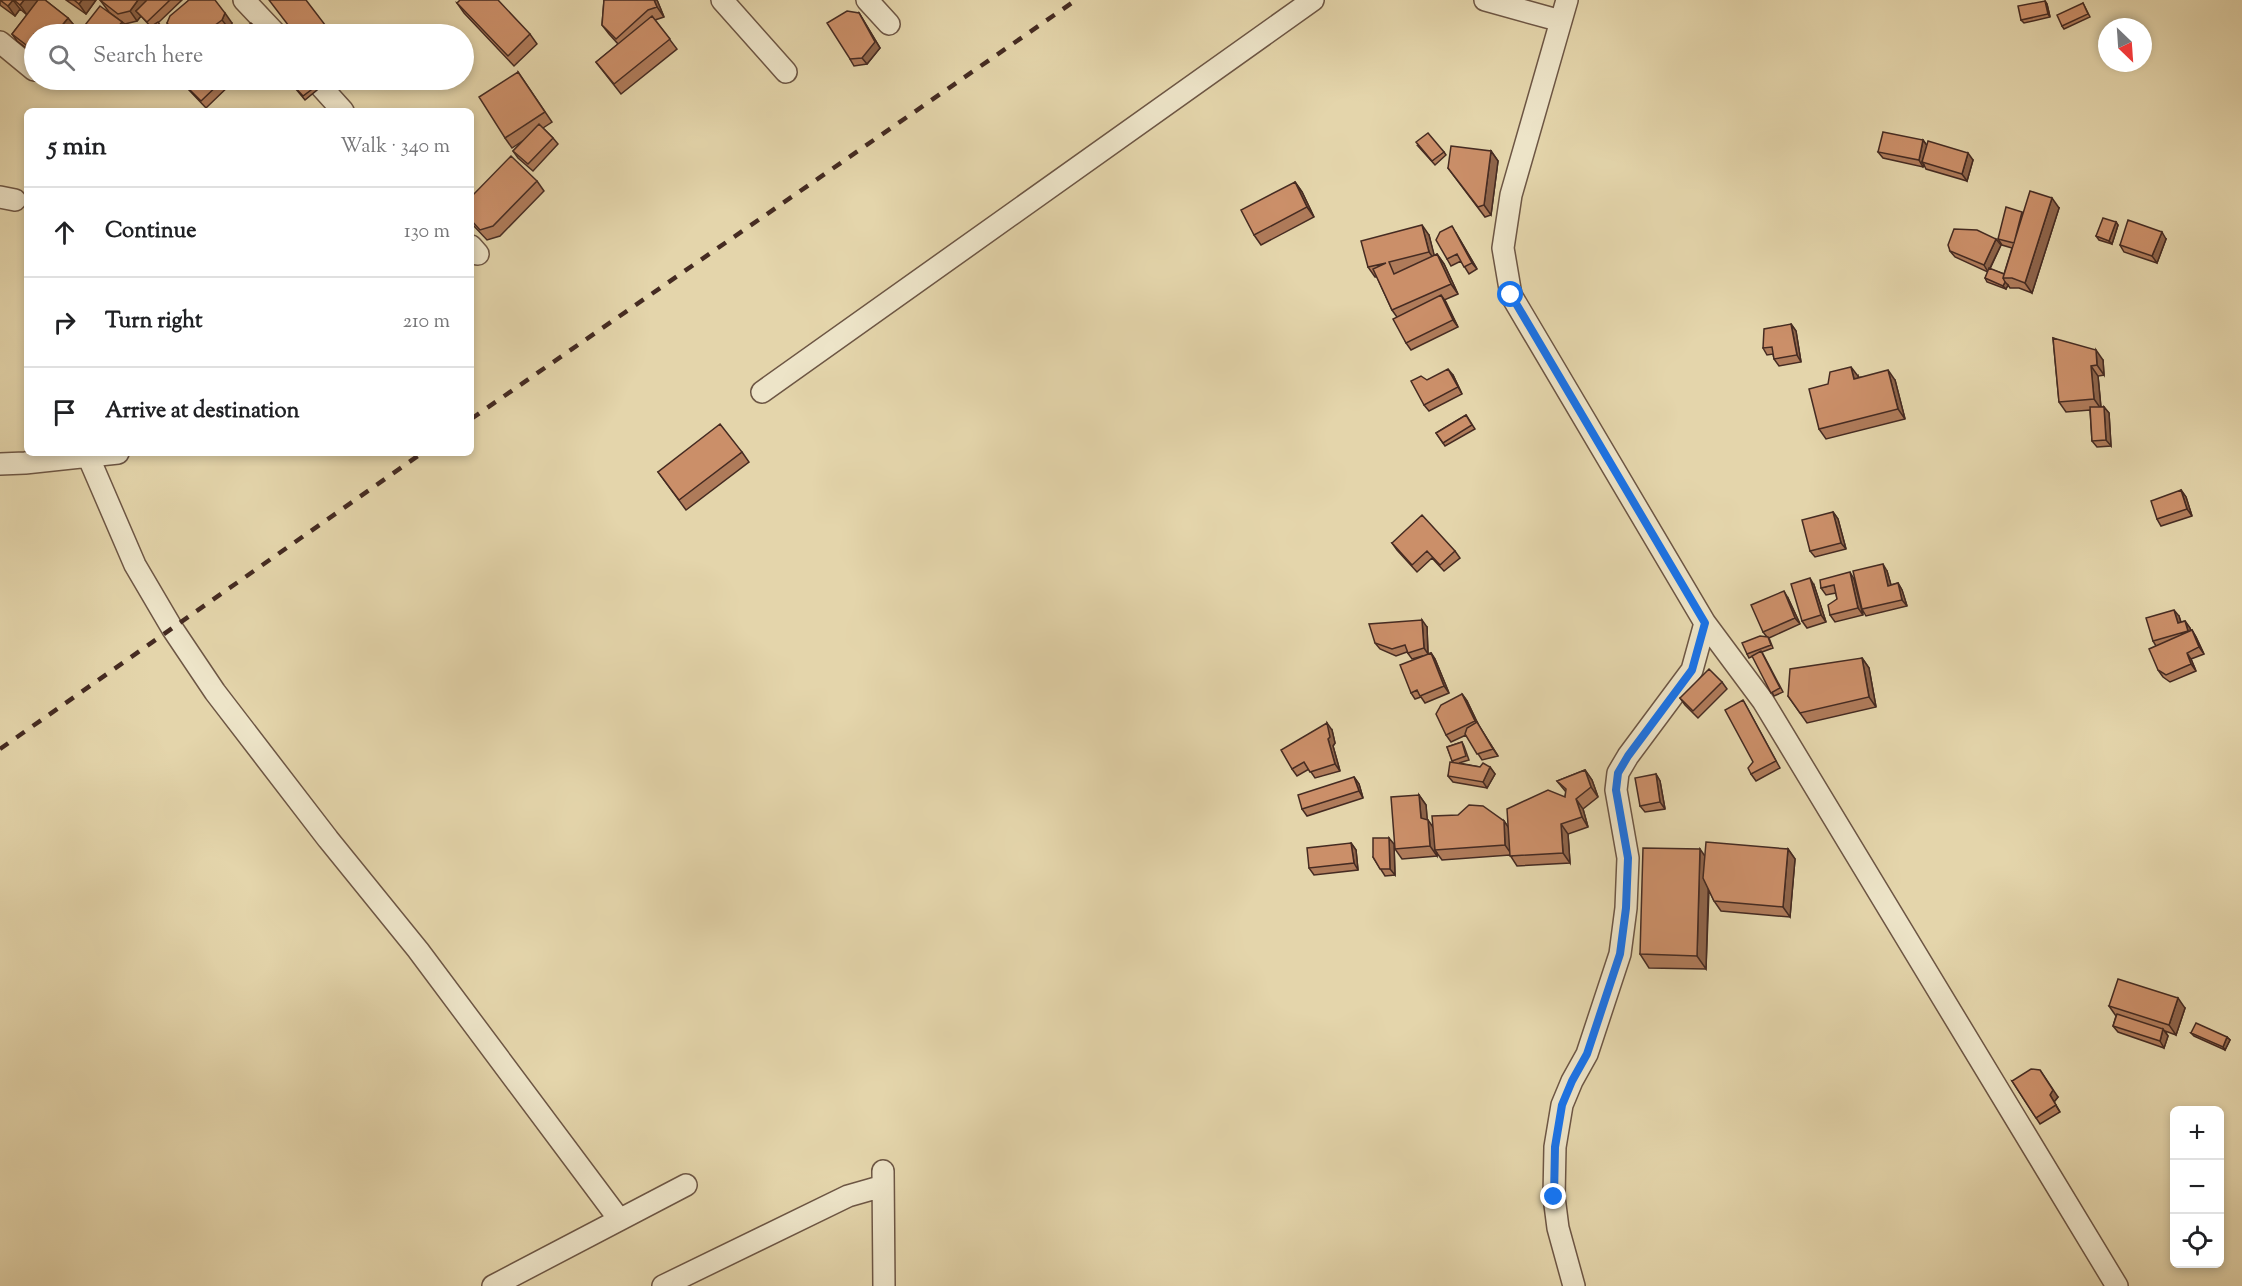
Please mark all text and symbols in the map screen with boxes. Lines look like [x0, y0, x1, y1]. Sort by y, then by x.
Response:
north arrow [2098, 18, 2152, 72]
search box [24, 24, 474, 90]
icon: search [45, 41, 78, 74]
text: Search here [93, 41, 203, 73]
text: 5 min [48, 129, 107, 166]
text: Walk · 340 m [340, 133, 450, 162]
icon: ahead [48, 216, 81, 249]
text: Continue [105, 216, 196, 248]
text: 130 m [404, 218, 450, 247]
route start [1497, 281, 1523, 307]
icon: right [48, 306, 81, 339]
text: Turn right [105, 306, 202, 338]
text: 210 m [403, 308, 450, 337]
icon: arrive [48, 396, 81, 429]
text: Arrive at destination [105, 396, 300, 428]
map controls [2170, 1106, 2224, 1268]
button: + [2170, 1106, 2224, 1160]
button: − [2170, 1160, 2224, 1214]
route end [1540, 1183, 1566, 1209]
button: locate [2170, 1214, 2224, 1268]

